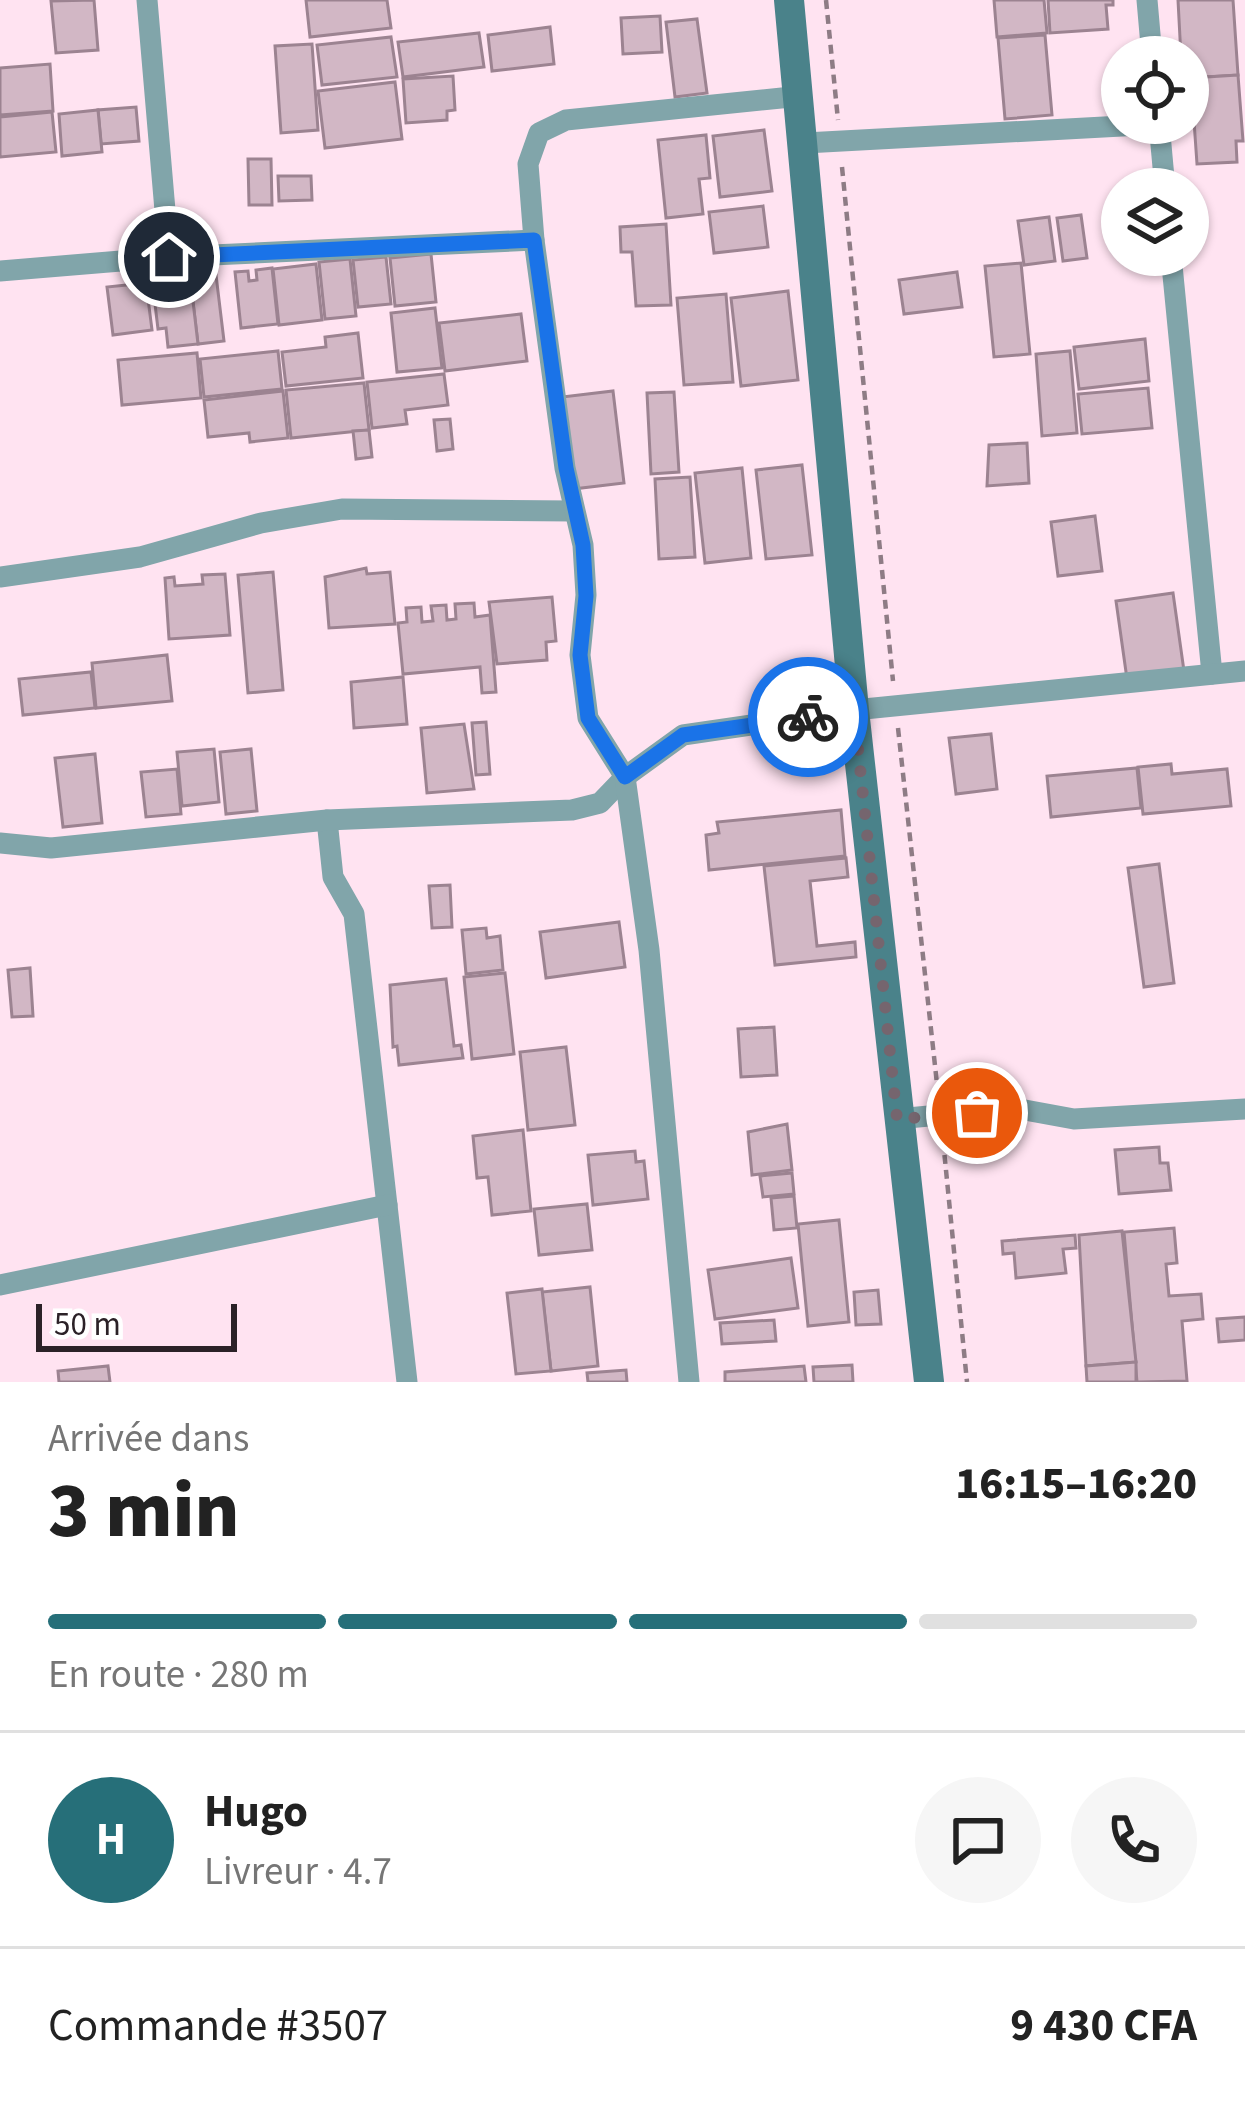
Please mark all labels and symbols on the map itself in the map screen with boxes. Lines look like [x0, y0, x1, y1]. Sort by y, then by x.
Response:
pin [118, 206, 220, 308]
courier [748, 657, 868, 777]
pin [926, 1062, 1028, 1164]
scale bar [36, 1298, 237, 1351]

